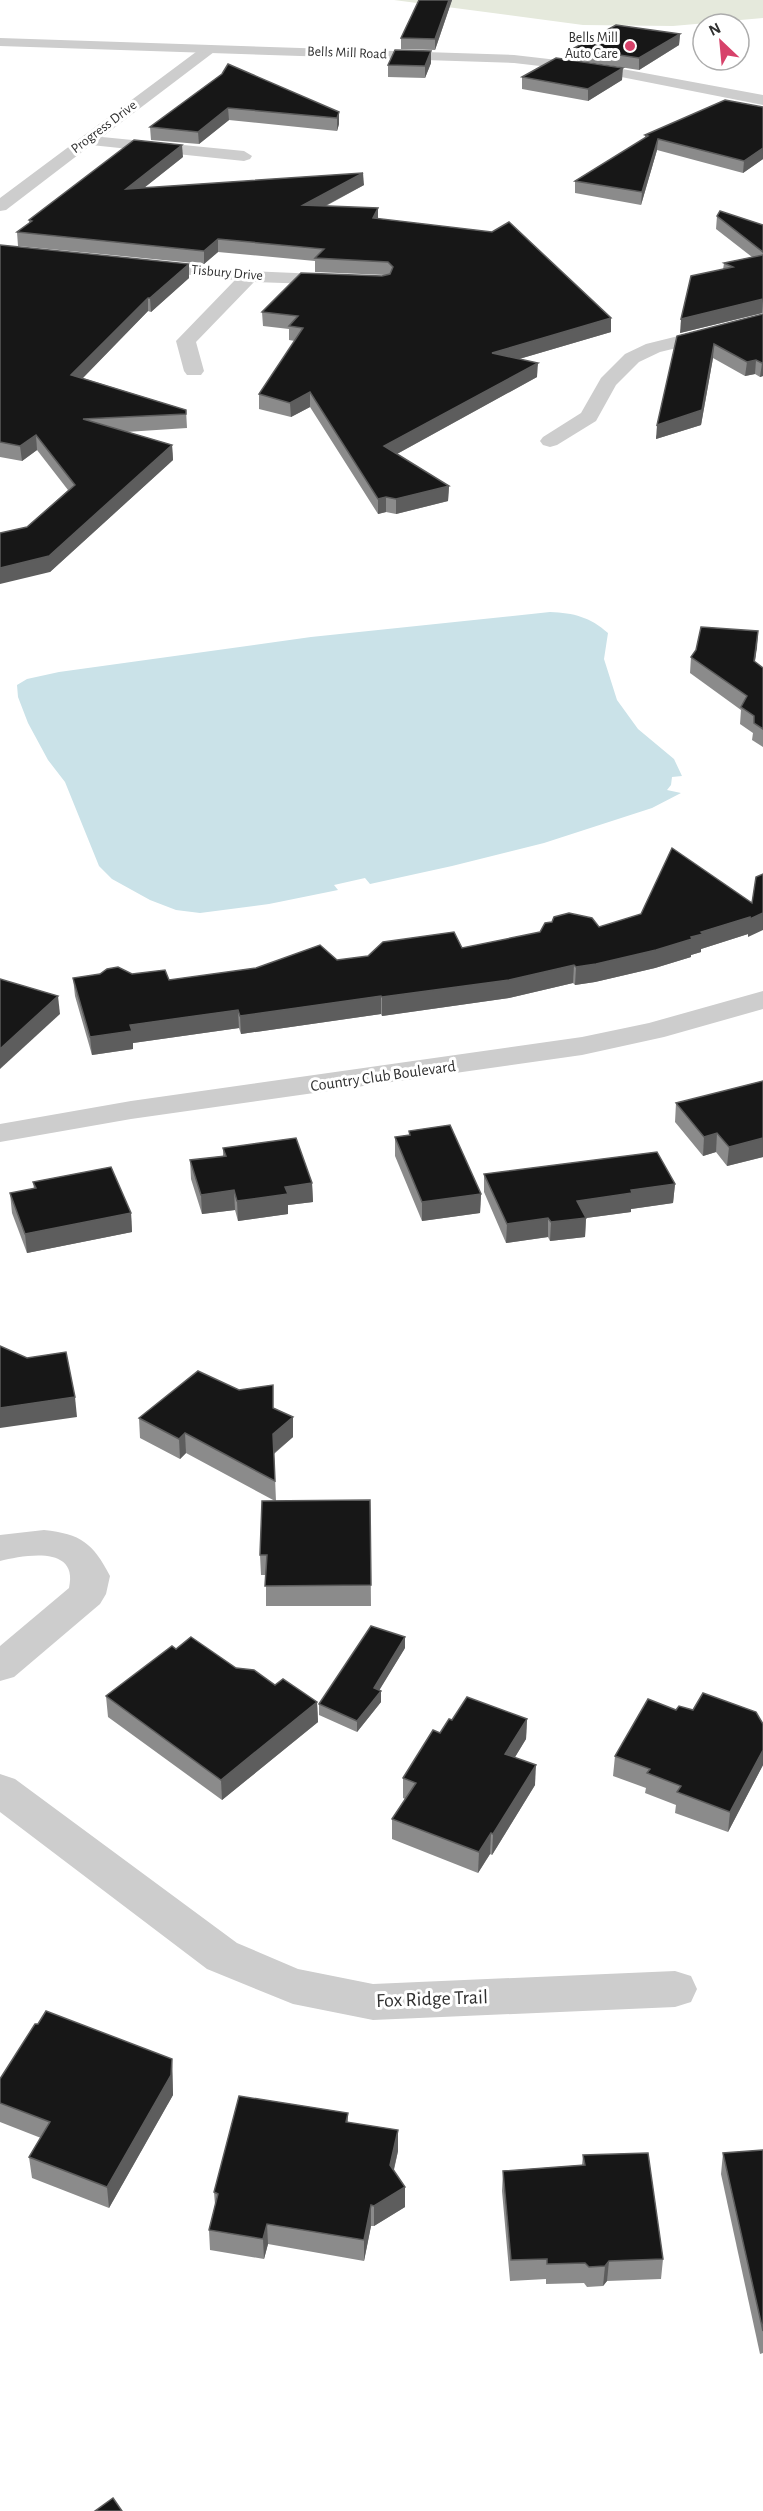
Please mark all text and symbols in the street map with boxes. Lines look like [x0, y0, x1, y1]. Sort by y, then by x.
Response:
north arrow [691, 12, 751, 72]
text: N [706, 20, 723, 39]
place label: Bells Mill Auto Care [565, 31, 618, 61]
marker: Bells Mill Auto Care [623, 39, 637, 53]
street label: Bells Mill Road [307, 45, 387, 61]
street label: Progress Drive [69, 98, 139, 156]
street label: Tisbury Drive [191, 263, 263, 283]
street label: Country Club Boulevard [309, 1058, 457, 1095]
street label: Fox Ridge Trail [376, 1987, 488, 2011]

